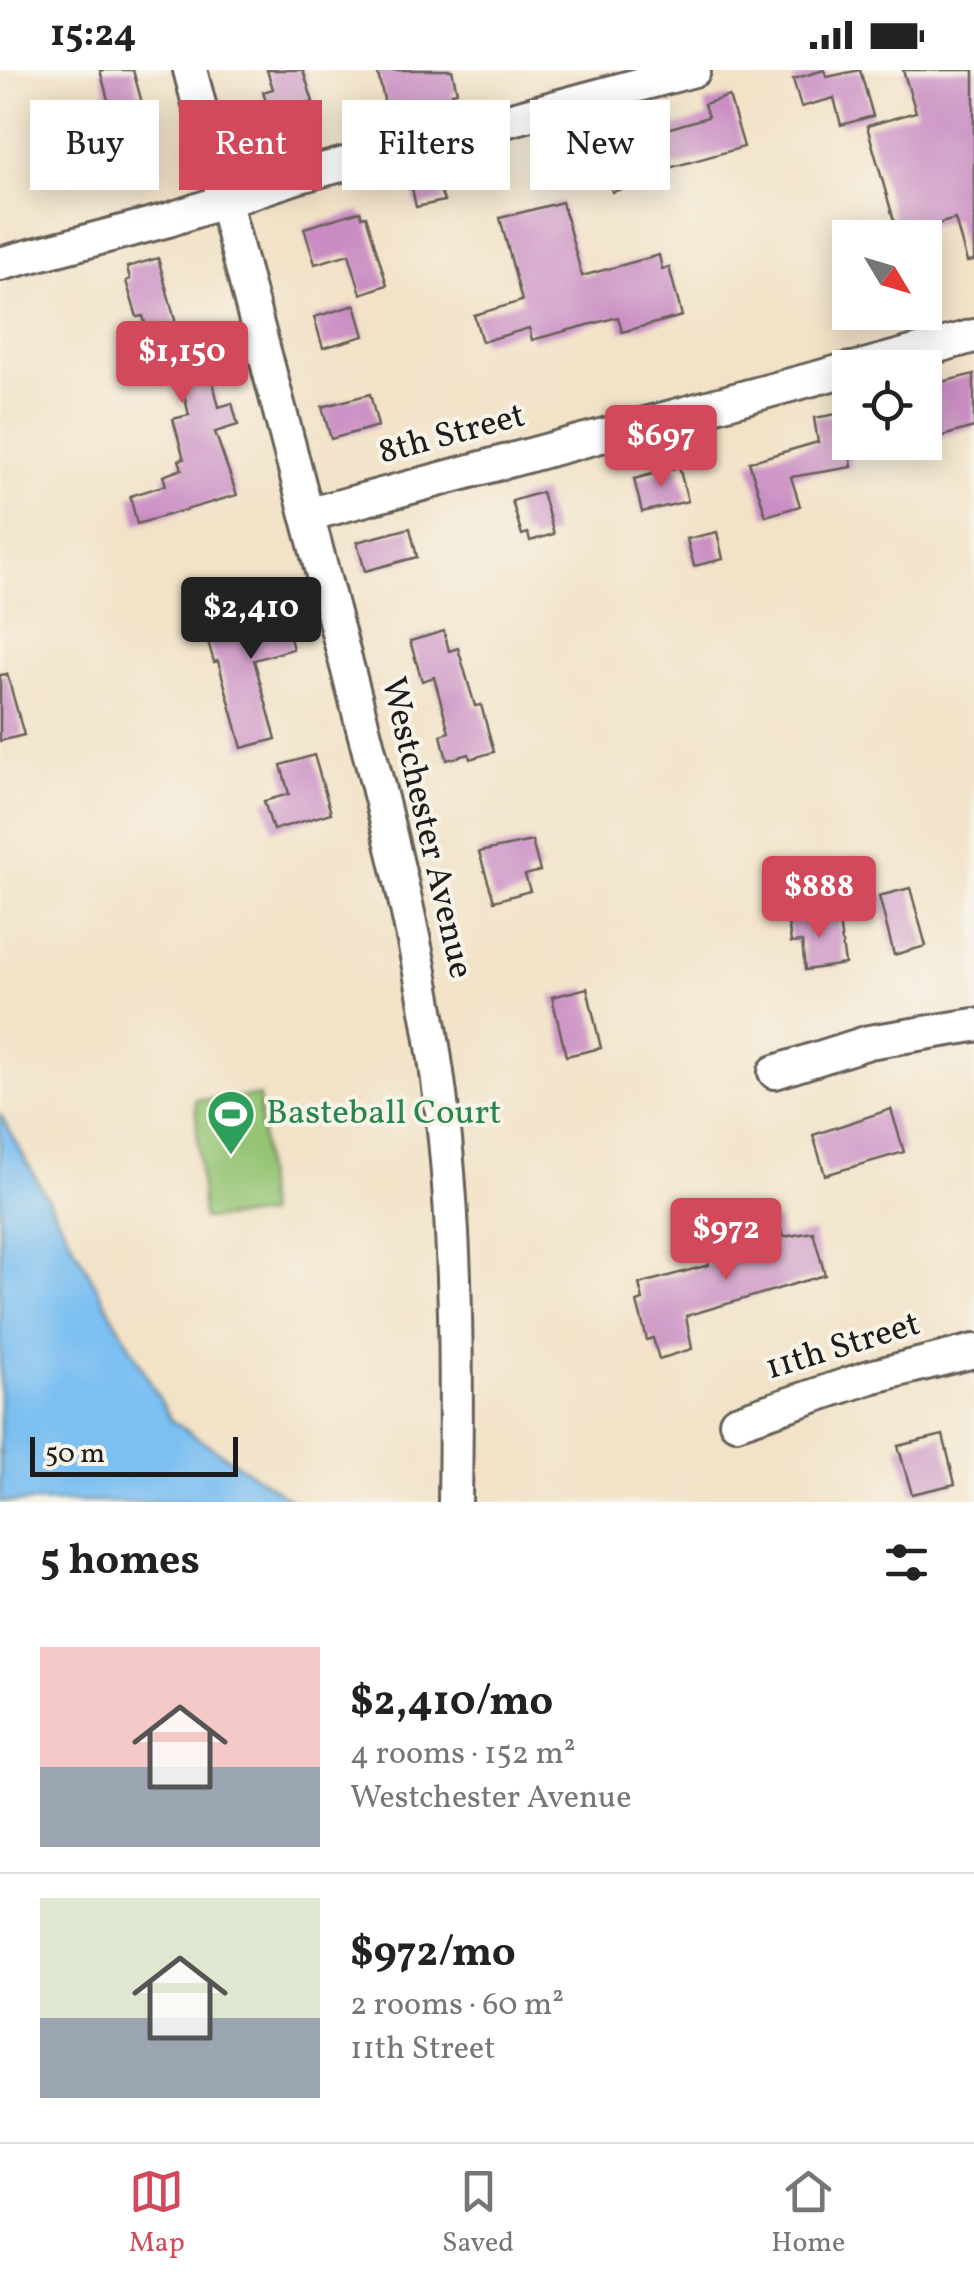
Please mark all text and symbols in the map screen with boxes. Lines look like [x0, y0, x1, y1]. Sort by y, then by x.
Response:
text: 15:24 [50, 9, 137, 62]
chip: Buy [30, 100, 159, 190]
chip: Rent [179, 100, 322, 190]
chip: Filters [342, 100, 510, 190]
chip: New [530, 100, 670, 190]
north arrow [832, 220, 942, 330]
map controls [832, 220, 942, 460]
pin: $1,150 [101, 321, 263, 406]
text: $1,150 [138, 331, 226, 375]
button: locate [832, 350, 942, 460]
street label: 8th Street [374, 392, 530, 478]
pin: $697 [602, 405, 720, 490]
text: $697 [627, 415, 695, 459]
pin: $2,410 [170, 577, 332, 662]
text: $2,410 [203, 587, 299, 631]
street label: Westchester Avenue [368, 673, 484, 983]
pin: $888 [760, 856, 878, 941]
text: $888 [784, 866, 854, 910]
sports icon: Basteball Court [205, 1088, 257, 1156]
place label: Basteball Court [266, 1090, 501, 1138]
pin: $972 [667, 1198, 785, 1283]
text: $972 [692, 1208, 760, 1252]
street label: 11th Street [760, 1301, 926, 1393]
scale bar [30, 1432, 238, 1476]
text: 50 m [45, 1435, 105, 1474]
text: 5 homes [40, 1533, 200, 1592]
icon: filters [879, 1535, 934, 1590]
text: $2,410/mo [350, 1674, 553, 1733]
icon: home [120, 1687, 240, 1807]
text: 4 rooms · 152 m² [350, 1733, 576, 1777]
text: Westchester Avenue [350, 1777, 631, 1821]
text: $972/mo [350, 1925, 516, 1984]
icon: home [120, 1938, 240, 2058]
text: 2 rooms · 60 m² [350, 1984, 564, 2028]
text: 11th Street [350, 2028, 495, 2072]
tab: Map [129, 2164, 185, 2263]
tab: Saved [442, 2164, 514, 2263]
tab: Home [771, 2164, 845, 2263]

